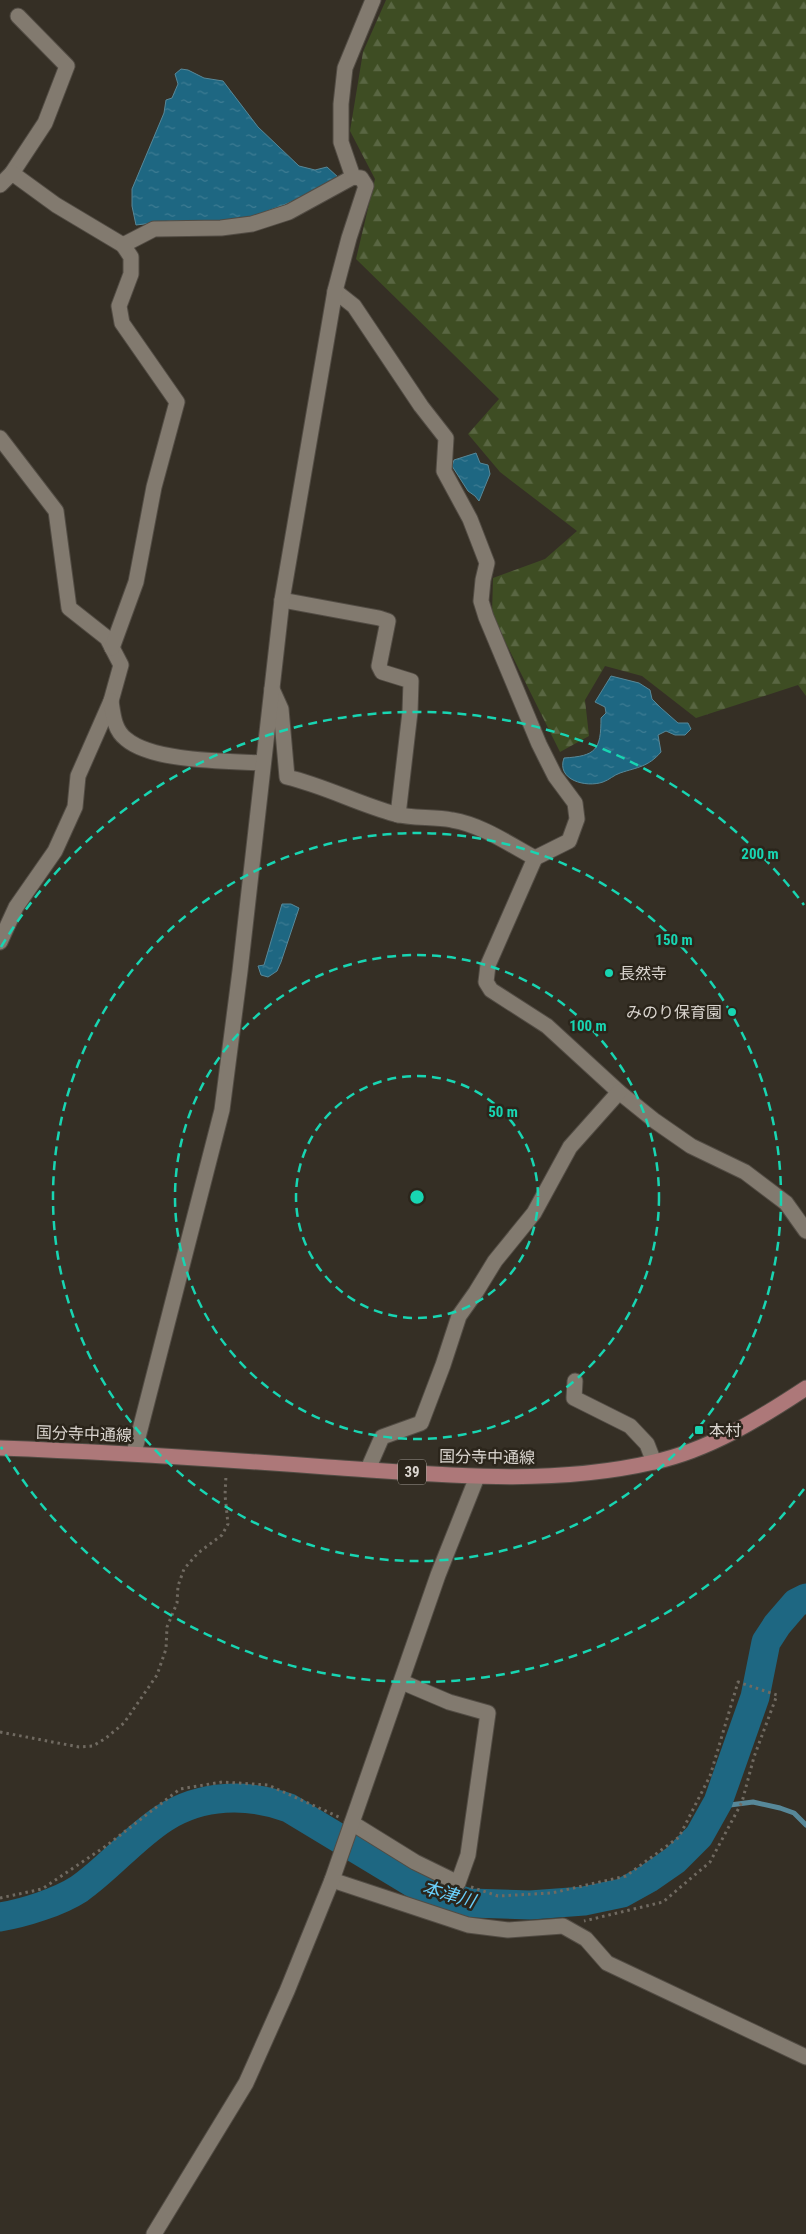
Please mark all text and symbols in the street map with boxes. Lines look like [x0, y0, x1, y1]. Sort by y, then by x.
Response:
text: 200 m [741, 845, 779, 863]
text: 150 m [655, 931, 693, 949]
place label: 長然寺 [619, 964, 667, 983]
marker: 長然寺 [603, 967, 615, 979]
place label: みのり保育園 [626, 1003, 722, 1022]
marker: みのり保育園 [726, 1006, 738, 1018]
text: 100 m [569, 1017, 607, 1035]
text: 50 m [488, 1103, 518, 1121]
centre of rings [408, 1188, 426, 1206]
place label: 本村 [709, 1421, 741, 1440]
street label: 国分寺中通線 [36, 1423, 132, 1445]
marker: 本村 [693, 1424, 705, 1436]
street label: 国分寺中通線 [439, 1447, 535, 1467]
road number: 39 [398, 1460, 426, 1484]
water label: 本津川 [420, 1876, 480, 1912]

